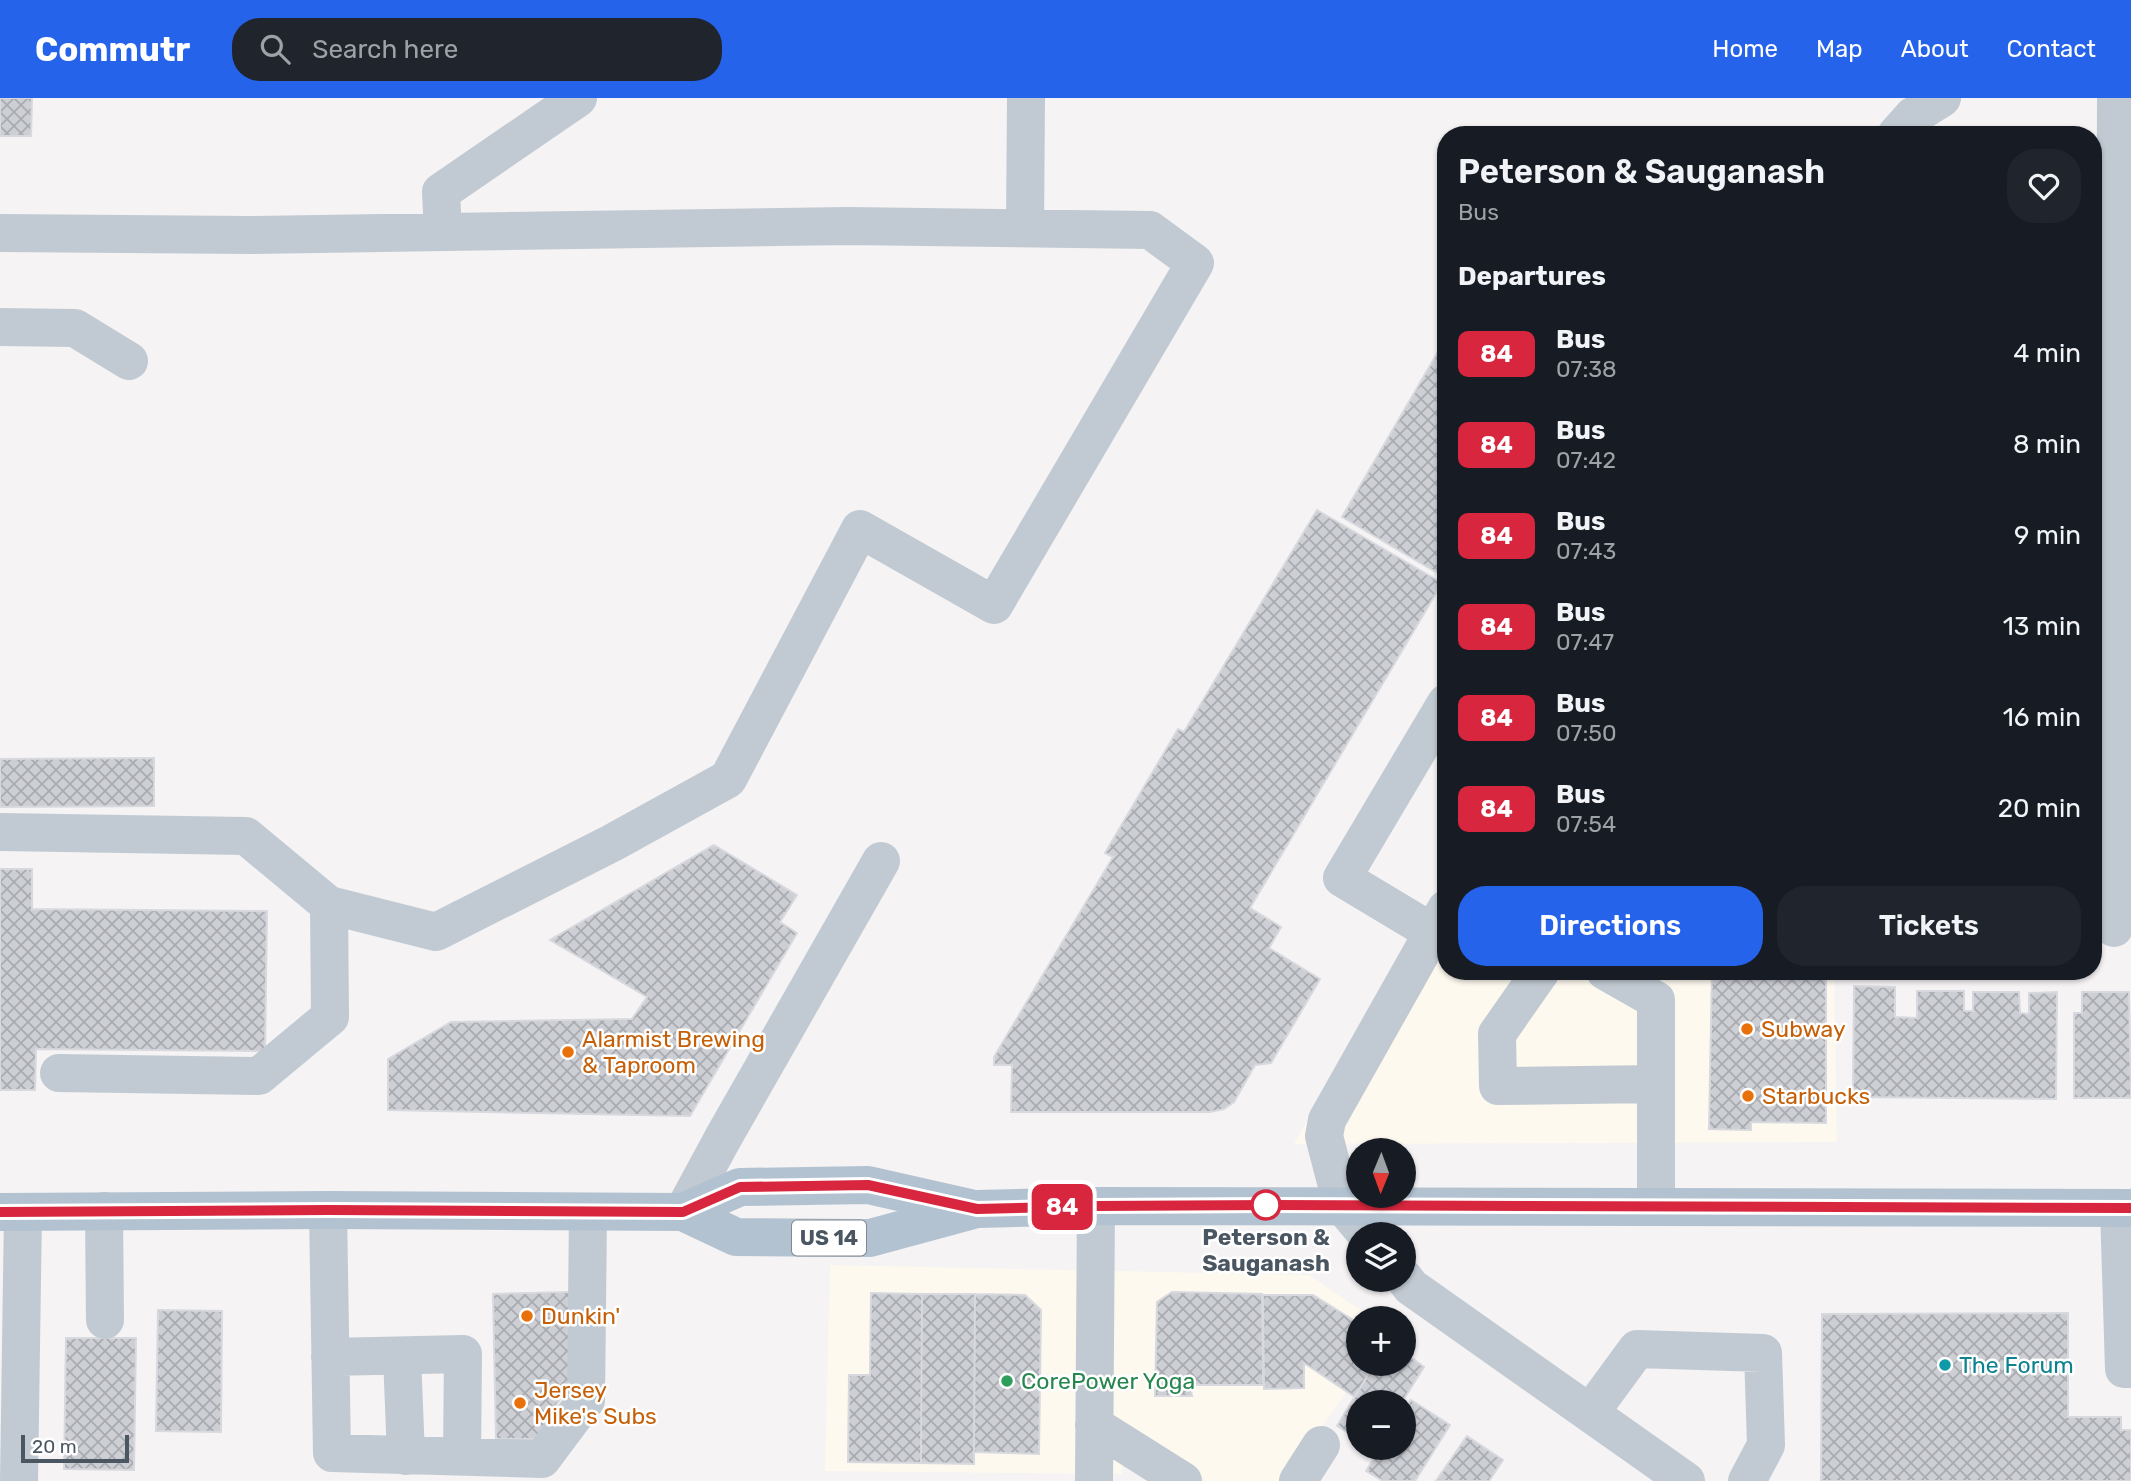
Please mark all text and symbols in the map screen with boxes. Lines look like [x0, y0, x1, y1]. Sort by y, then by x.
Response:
search box [232, 18, 722, 81]
text: Commutr [35, 30, 190, 69]
icon: search [256, 30, 294, 68]
text: Search here [312, 34, 458, 65]
text: Home [1712, 35, 1778, 63]
text: Map [1816, 35, 1863, 63]
text: About [1901, 35, 1969, 63]
text: Contact [2007, 35, 2096, 63]
button: heart [2007, 149, 2081, 223]
text: Peterson & Sauganash [1458, 152, 1825, 191]
text: Bus [1458, 198, 1499, 226]
text: Departures [1458, 261, 1606, 292]
text: Bus [1556, 324, 1605, 355]
text: 4 min [2013, 338, 2081, 369]
text: 84 [1480, 340, 1513, 368]
text: 07:38 [1556, 355, 1617, 383]
text: Bus [1556, 415, 1605, 446]
text: 8 min [2013, 429, 2081, 460]
text: 84 [1480, 431, 1513, 459]
text: 07:42 [1556, 446, 1616, 474]
text: Bus [1556, 506, 1605, 537]
text: 9 min [2014, 520, 2081, 551]
text: 84 [1480, 522, 1513, 550]
text: 07:43 [1556, 537, 1616, 565]
text: Bus [1556, 597, 1605, 628]
text: 13 min [2003, 611, 2081, 642]
text: 84 [1480, 613, 1513, 641]
text: 07:47 [1556, 628, 1614, 656]
text: Bus [1556, 688, 1605, 719]
text: 16 min [2003, 702, 2081, 733]
text: 84 [1480, 704, 1513, 732]
text: 07:50 [1556, 719, 1617, 747]
text: Bus [1556, 779, 1605, 810]
text: 20 min [1998, 793, 2081, 824]
text: 84 [1480, 795, 1513, 823]
text: 07:54 [1556, 810, 1616, 838]
button: Directions [1458, 886, 1763, 966]
button: Tickets [1777, 886, 2081, 966]
place label: Subway [1761, 1015, 1846, 1043]
marker: Subway [1739, 1021, 1755, 1037]
place label: Alarmist Brewing & Taproom [582, 1025, 765, 1079]
marker: Alarmist Brewing & Taproom [560, 1044, 576, 1060]
place label: Starbucks [1762, 1082, 1870, 1110]
marker: Starbucks [1740, 1088, 1756, 1104]
north arrow [1346, 1138, 1416, 1208]
map controls [1346, 1138, 1416, 1460]
line badge: 84 [1030, 1184, 1094, 1230]
marker: Peterson & Sauganash [1251, 1190, 1281, 1220]
text: 84 [1046, 1193, 1078, 1221]
road number: US 14 [792, 1220, 866, 1256]
button: layers [1346, 1222, 1416, 1292]
place label: Peterson & Sauganash [1202, 1223, 1330, 1277]
place label: Dunkin' [541, 1302, 620, 1330]
button: + [1346, 1306, 1416, 1376]
marker: Dunkin' [519, 1308, 535, 1324]
place label: The Forum [1959, 1351, 2074, 1379]
marker: The Forum [1937, 1357, 1953, 1373]
place label: CorePower Yoga [1021, 1367, 1195, 1395]
marker: CorePower Yoga [999, 1373, 1015, 1389]
place label: Jersey Mike's Subs [534, 1376, 657, 1430]
button: − [1346, 1390, 1416, 1460]
marker: Jersey Mike's Subs [512, 1395, 528, 1411]
scale bar [21, 1432, 130, 1464]
text: 20 m [32, 1435, 77, 1458]

